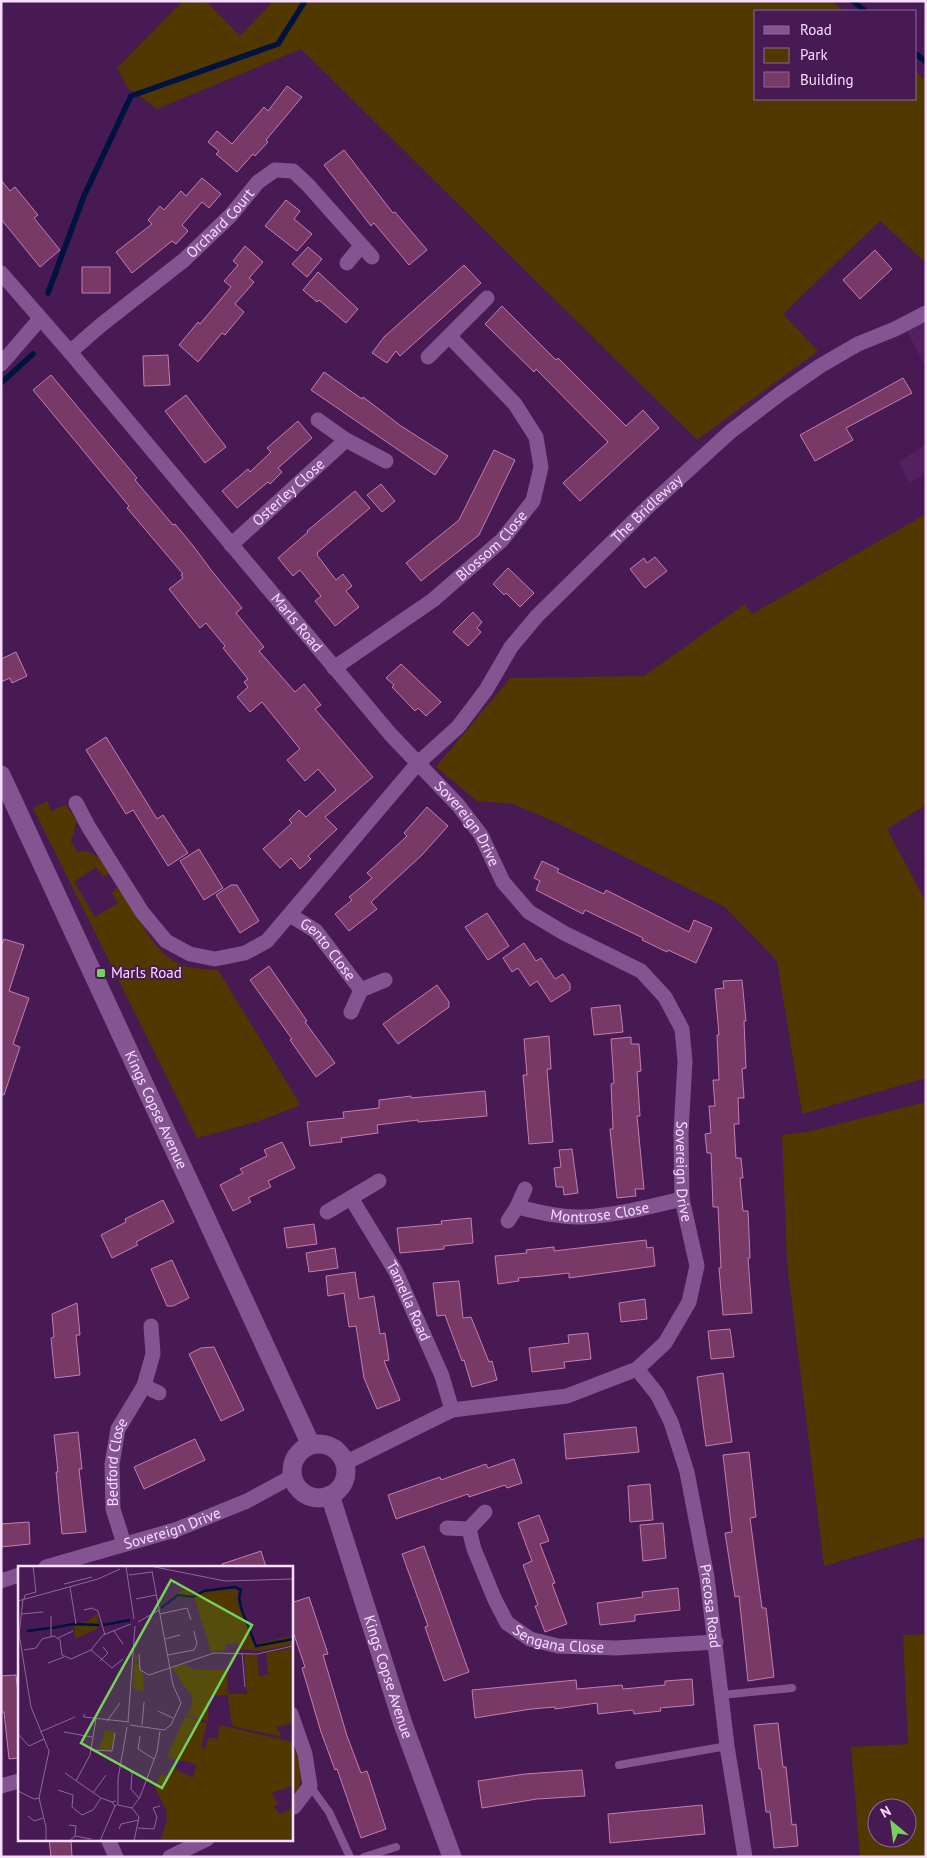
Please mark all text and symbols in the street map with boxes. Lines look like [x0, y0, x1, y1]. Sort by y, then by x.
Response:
legend [754, 10, 917, 100]
text: Road [800, 20, 832, 39]
text: Park [800, 45, 828, 64]
text: Building [800, 70, 854, 89]
street label: Orchard Court [182, 184, 258, 262]
street label: Osterley Close [248, 454, 328, 530]
street label: The Bridleway [607, 470, 686, 547]
street label: Blossom Close [452, 506, 531, 585]
street label: Marls Road [267, 589, 327, 656]
street label: Sovereign Drive [431, 776, 504, 869]
street label: Gento Close [297, 914, 360, 984]
place label: Marls Road [111, 963, 182, 982]
marker: Marls Road [95, 967, 107, 979]
street label: Kings Copse Avenue [121, 1047, 192, 1172]
street label: Sovereign Drive [672, 1120, 697, 1224]
street label: Montrose Close [549, 1197, 651, 1226]
street label: Tamella Road [382, 1257, 435, 1344]
street label: Bedford Close [102, 1414, 132, 1507]
street label: Sovereign Drive [121, 1503, 223, 1553]
street label: Precosa Road [696, 1562, 725, 1649]
inset map [18, 1566, 292, 1840]
street label: Kings Copse Avenue [360, 1613, 418, 1741]
street label: Sengana Close [509, 1620, 604, 1657]
north arrow [867, 1798, 917, 1848]
text: N [877, 1802, 894, 1822]

